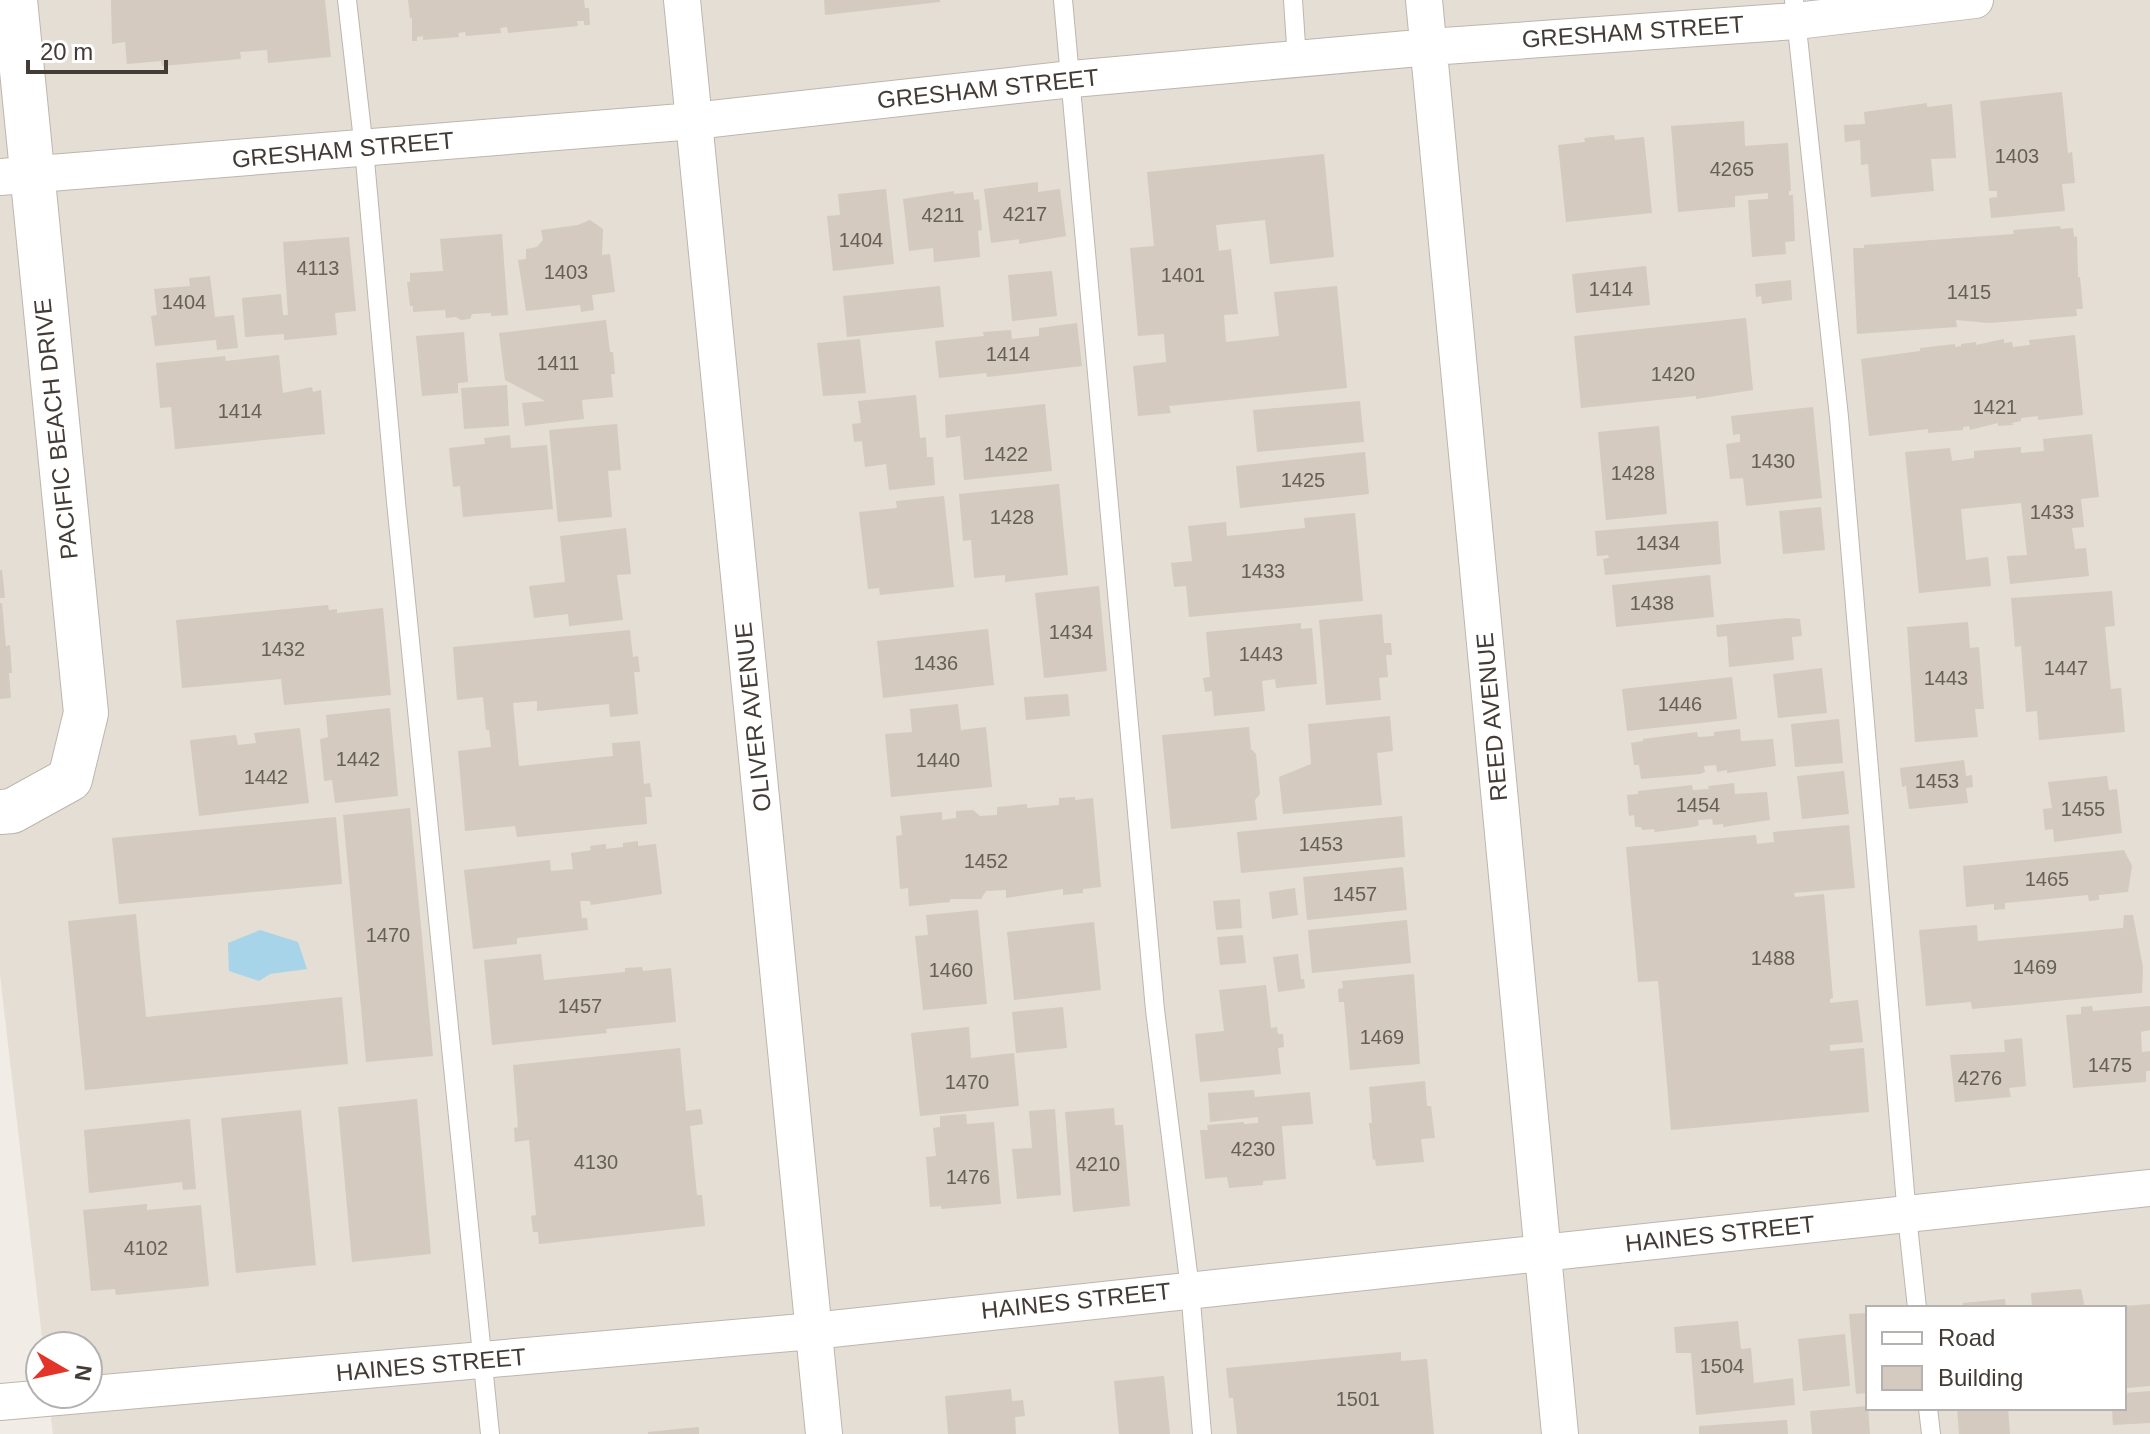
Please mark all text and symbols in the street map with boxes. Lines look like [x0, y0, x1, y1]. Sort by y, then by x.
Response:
street label: GRESHAM STREET [1521, 10, 1745, 53]
scale bar [28, 24, 166, 74]
text: 20 m [40, 38, 93, 65]
street label: GRESHAM STREET [876, 63, 1100, 114]
street label: GRESHAM STREET [231, 126, 455, 173]
house number: 1403 [1995, 145, 2039, 167]
house number: 4265 [1710, 158, 1754, 180]
house number: 4217 [1003, 203, 1047, 225]
house number: 4211 [921, 204, 965, 226]
house number: 1404 [839, 229, 883, 251]
house number: 4113 [296, 257, 340, 279]
house number: 1403 [544, 261, 588, 283]
house number: 1401 [1161, 264, 1205, 286]
house number: 1414 [1589, 278, 1633, 300]
house number: 1415 [1947, 281, 1991, 303]
house number: 1404 [162, 291, 206, 313]
street label: PACIFIC BEACH DRIVE [28, 297, 83, 561]
house number: 1414 [986, 343, 1030, 365]
house number: 1411 [536, 352, 580, 374]
house number: 1420 [1651, 363, 1695, 385]
house number: 1421 [1973, 396, 2017, 418]
house number: 1414 [218, 400, 262, 422]
house number: 1422 [984, 443, 1028, 465]
house number: 1430 [1751, 450, 1795, 472]
house number: 1428 [1611, 462, 1655, 484]
house number: 1425 [1281, 469, 1325, 491]
house number: 1433 [2030, 501, 2074, 523]
house number: 1428 [990, 506, 1034, 528]
house number: 1434 [1636, 532, 1680, 554]
house number: 1433 [1241, 560, 1285, 582]
house number: 1438 [1630, 592, 1674, 614]
street label: OLIVER AVENUE [729, 621, 776, 813]
house number: 1434 [1049, 621, 1093, 643]
street label: REED AVENUE [1471, 632, 1512, 802]
house number: 1432 [261, 638, 305, 660]
house number: 1443 [1239, 643, 1283, 665]
house number: 1436 [914, 652, 958, 674]
house number: 1447 [2044, 657, 2088, 679]
house number: 1443 [1924, 667, 1968, 689]
house number: 1446 [1658, 693, 1702, 715]
house number: 1442 [336, 748, 380, 770]
house number: 1440 [916, 749, 960, 771]
house number: 1442 [244, 766, 288, 788]
house number: 1453 [1915, 770, 1959, 792]
house number: 1454 [1676, 794, 1720, 816]
house number: 1455 [2061, 798, 2105, 820]
house number: 1453 [1299, 833, 1343, 855]
house number: 1452 [964, 850, 1008, 872]
house number: 1465 [2025, 868, 2069, 890]
house number: 1457 [1333, 883, 1377, 905]
house number: 1470 [366, 924, 410, 946]
house number: 1488 [1751, 947, 1795, 969]
house number: 1469 [2013, 956, 2057, 978]
house number: 1460 [929, 959, 973, 981]
house number: 1457 [558, 995, 602, 1017]
house number: 1469 [1360, 1026, 1404, 1048]
house number: 1475 [2088, 1054, 2132, 1076]
house number: 4276 [1958, 1067, 2002, 1089]
house number: 1470 [945, 1071, 989, 1093]
house number: 4230 [1231, 1138, 1275, 1160]
house number: 4130 [574, 1151, 618, 1173]
house number: 4210 [1076, 1153, 1120, 1175]
house number: 1476 [946, 1166, 990, 1188]
street label: HAINES STREET [1624, 1210, 1817, 1257]
house number: 4102 [124, 1237, 168, 1259]
street label: HAINES STREET [980, 1277, 1173, 1324]
legend [1866, 1306, 2126, 1410]
text: Road [1938, 1324, 1995, 1351]
north arrow [24, 1330, 104, 1410]
street label: HAINES STREET [335, 1343, 527, 1386]
house number: 1504 [1700, 1355, 1744, 1377]
text: N [70, 1363, 97, 1383]
text: Building [1938, 1364, 2023, 1391]
house number: 1501 [1336, 1388, 1380, 1410]

